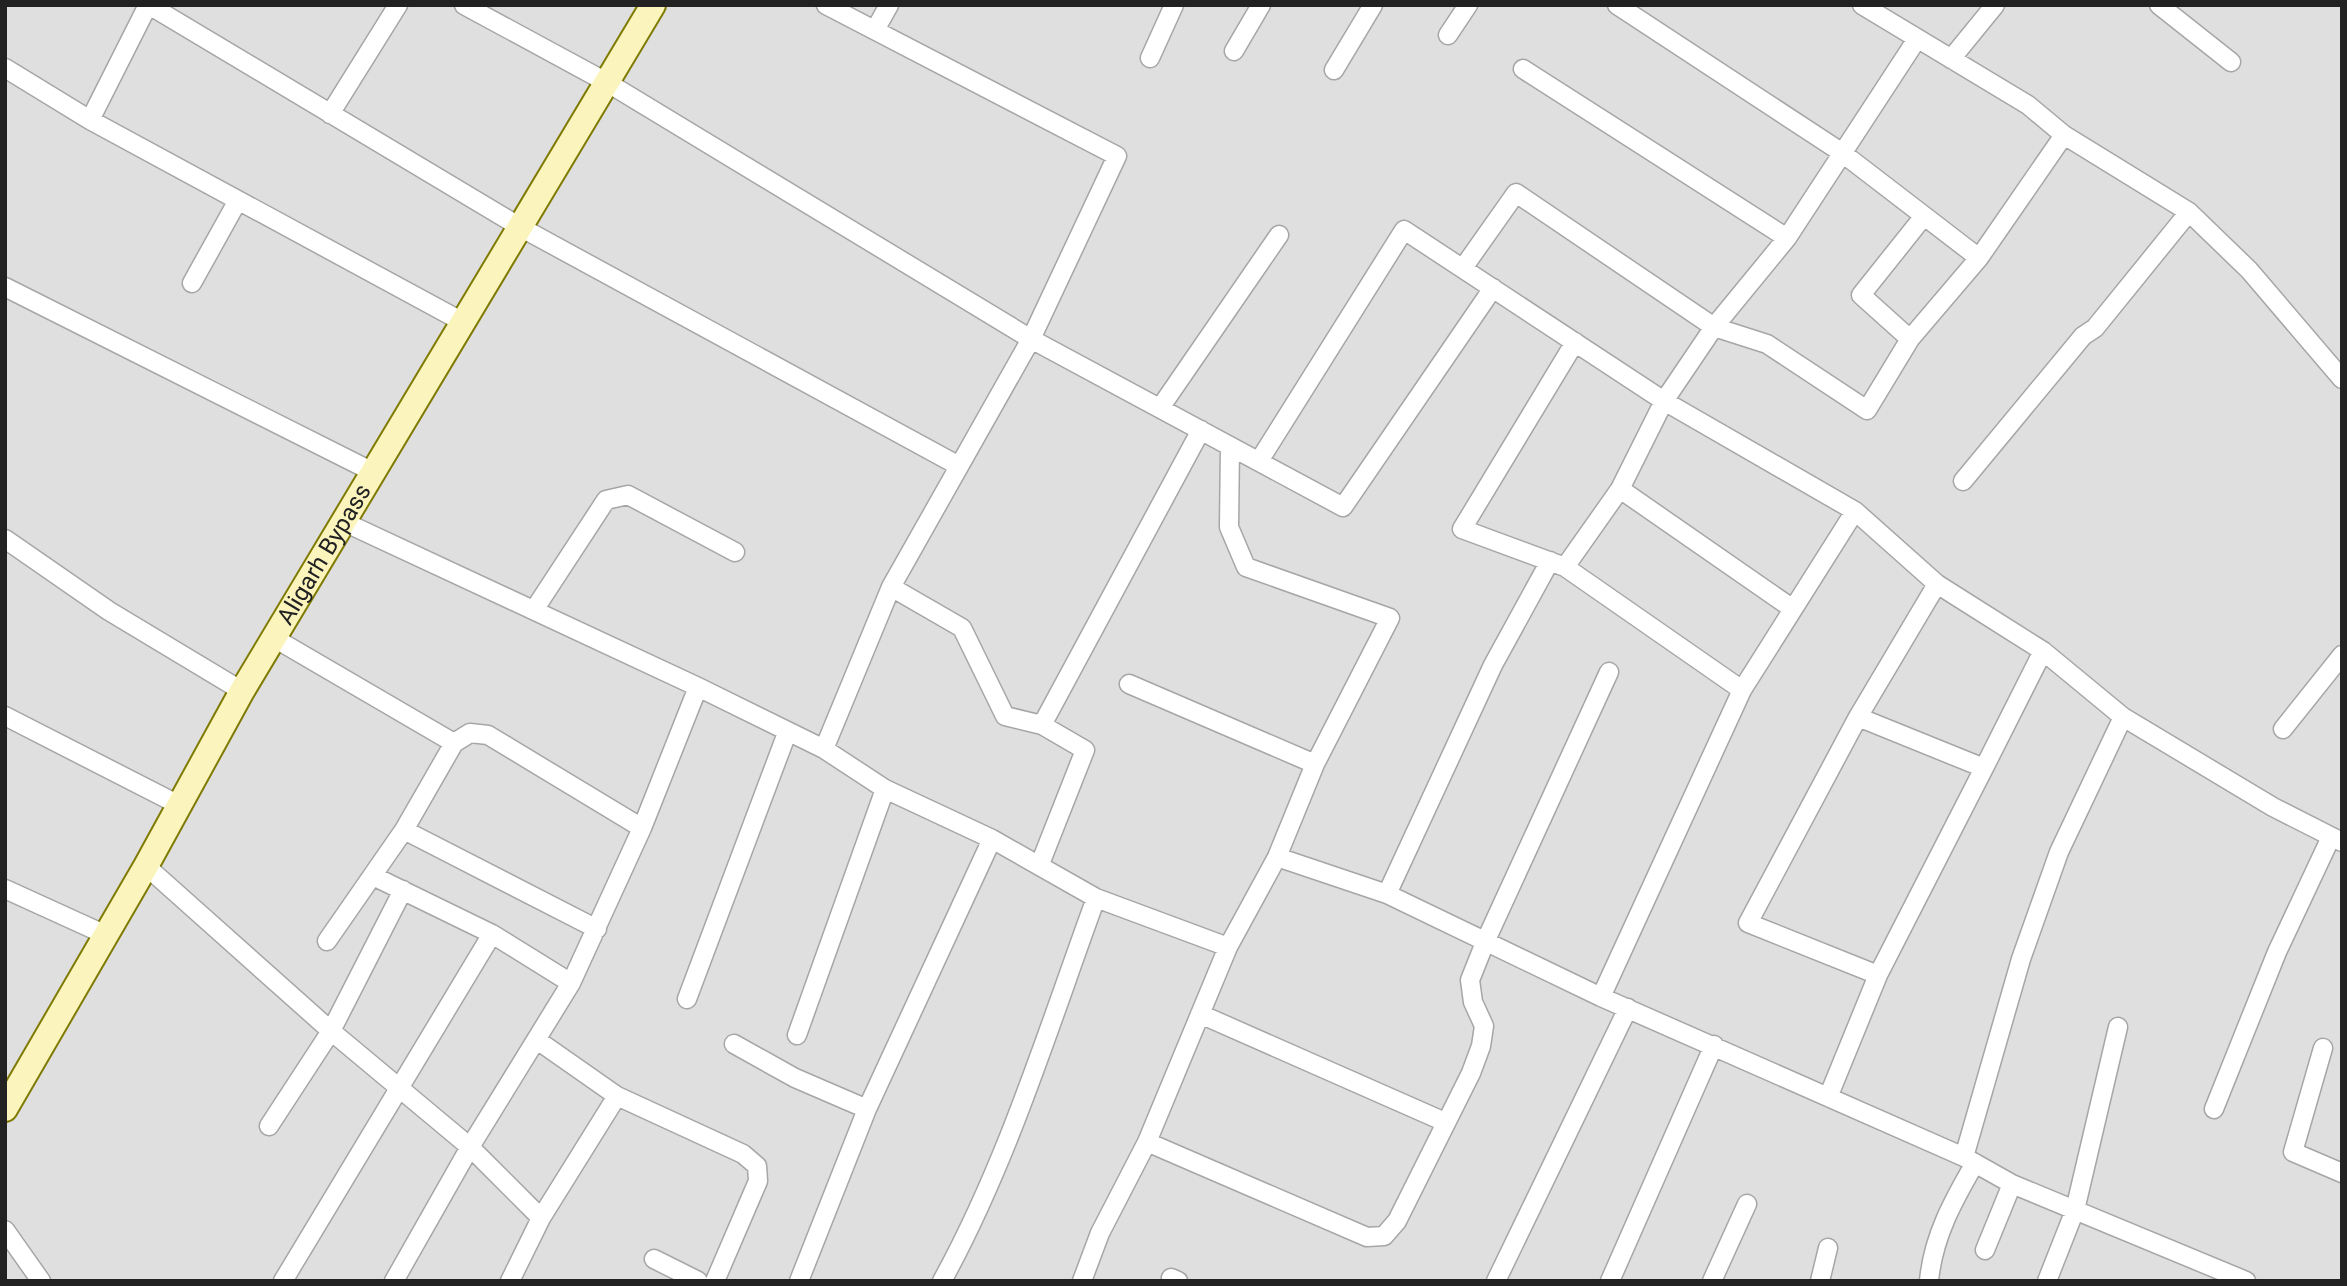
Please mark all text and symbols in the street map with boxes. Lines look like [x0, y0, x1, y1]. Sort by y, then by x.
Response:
street label: Aligarh Bypass [271, 479, 377, 630]

